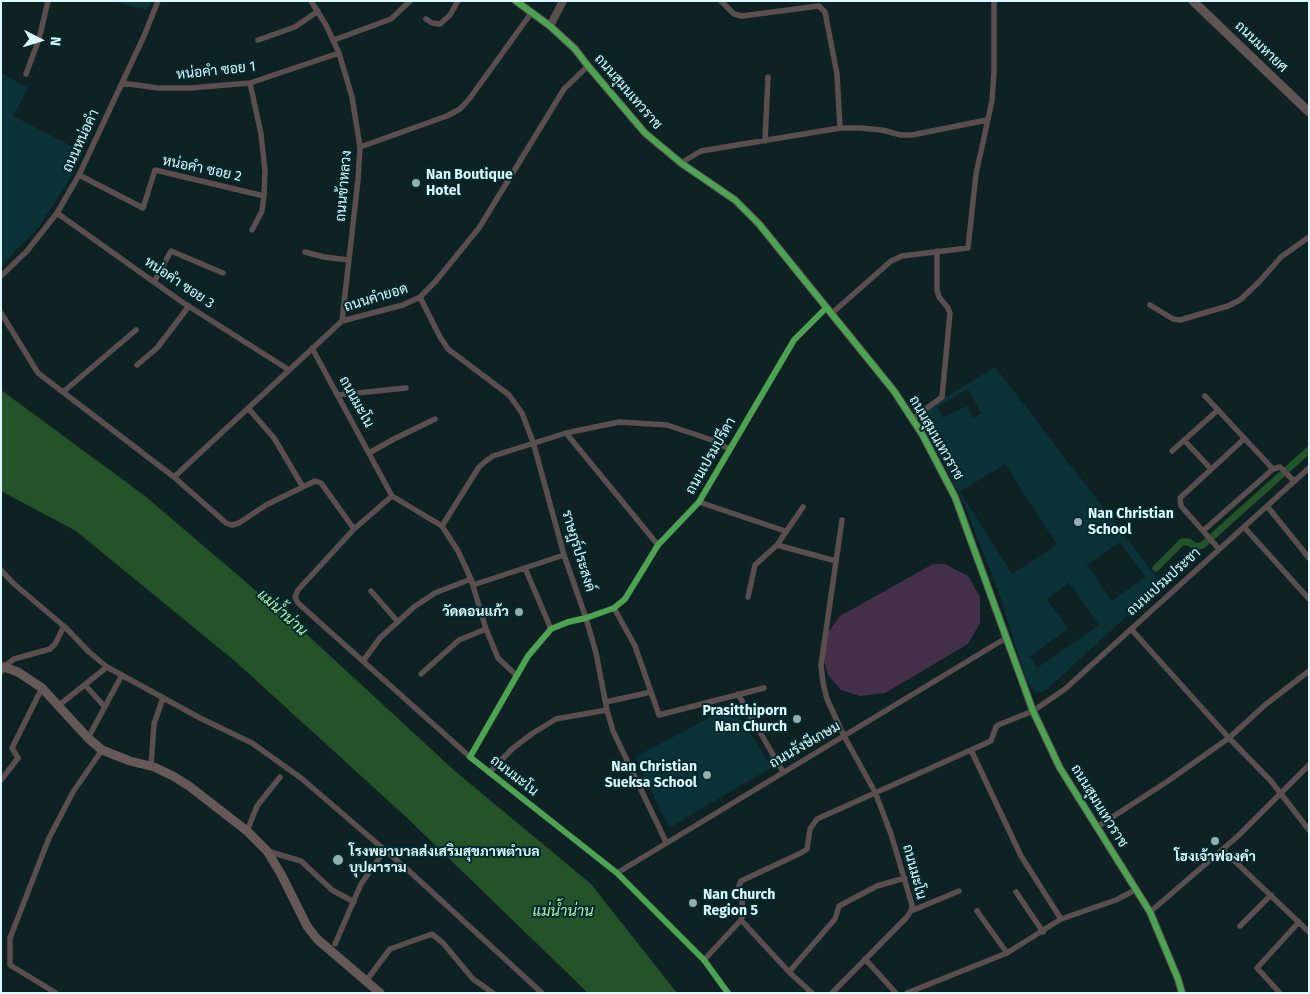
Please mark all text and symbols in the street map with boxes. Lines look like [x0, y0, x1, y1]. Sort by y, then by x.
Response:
north arrow [15, 15, 65, 65]
street label: ถนนมหายศ [1231, 18, 1291, 76]
text: N [47, 36, 64, 47]
street label: ถนนสุมนเทวราช [591, 51, 665, 133]
street label: หน่อคำ ซอย 1 [176, 58, 256, 84]
street label: ถนนหน่อคำ [59, 107, 103, 175]
street label: ถนนข้าหลวง [333, 150, 355, 222]
street label: หน่อคำ ซอย 2 [161, 152, 243, 186]
place label: Nan Boutique Hotel [426, 167, 513, 200]
marker: Nan Boutique Hotel [410, 177, 422, 189]
street label: หน่อคำ ซอย 3 [141, 254, 217, 312]
street label: ถนนคำยอด [342, 280, 410, 316]
street label: ถนนมะโน [335, 373, 377, 431]
street label: ถนนสุมนเทวราช [905, 393, 967, 483]
street label: ถนนเปรมปรีดา [682, 415, 740, 497]
place label: Nan Christian School [1088, 506, 1174, 538]
street label: ราษฎร์ประสงค์ [558, 508, 598, 594]
marker: Nan Christian School [1072, 516, 1084, 528]
street label: ถนนเปรมประชา [1124, 544, 1204, 620]
water label: แม่น้ำน่าน [253, 586, 311, 640]
place label: วัดดอนแก้ว [442, 604, 509, 620]
marker: วัดดอนแก้ว [513, 606, 525, 618]
place label: Prasitthiporn Nan Church [702, 703, 787, 736]
marker: Prasitthiporn Nan Church [791, 713, 803, 725]
street label: ถนนรังษีเกษม [767, 718, 843, 772]
street label: ถนนมะโน [487, 752, 541, 800]
place label: Nan Christian Sueksa School [605, 759, 697, 792]
street label: ถนนสุมนเทวราช [1067, 762, 1131, 850]
marker: Nan Christian Sueksa School [701, 769, 713, 781]
marker: โฮงเจ้าฟองคำ [1209, 835, 1221, 847]
street label: ถนนมะโน [899, 843, 929, 901]
place label: โรงพยาบาลส่งเสริมสุขภาพตำบล บุปผาราม [349, 844, 540, 876]
place label: โฮงเจ้าฟองคำ [1174, 849, 1256, 865]
marker: โรงพยาบาลส่งเสริมสุขภาพตำบล บุปผาราม [331, 853, 345, 867]
place label: Nan Church Region 5 [703, 887, 775, 920]
marker: Nan Church Region 5 [687, 897, 699, 909]
water label: แม่น้ำน่าน [532, 903, 594, 921]

